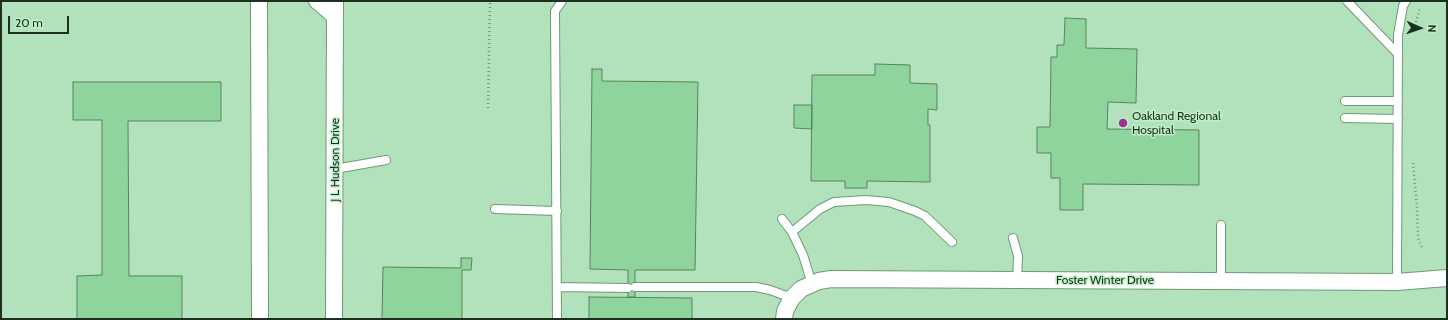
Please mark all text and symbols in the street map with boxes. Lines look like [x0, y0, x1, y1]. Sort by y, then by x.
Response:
scale bar [10, 8, 71, 34]
north arrow [1400, 8, 1440, 48]
text: 20 m [15, 15, 43, 30]
text: N [1425, 24, 1439, 33]
place label: Oakland Regional Hospital [1132, 109, 1221, 137]
marker: Oakland Regional Hospital [1117, 117, 1129, 129]
street label: J L Hudson Drive [328, 118, 342, 202]
street label: Foster Winter Drive [1056, 273, 1154, 287]

